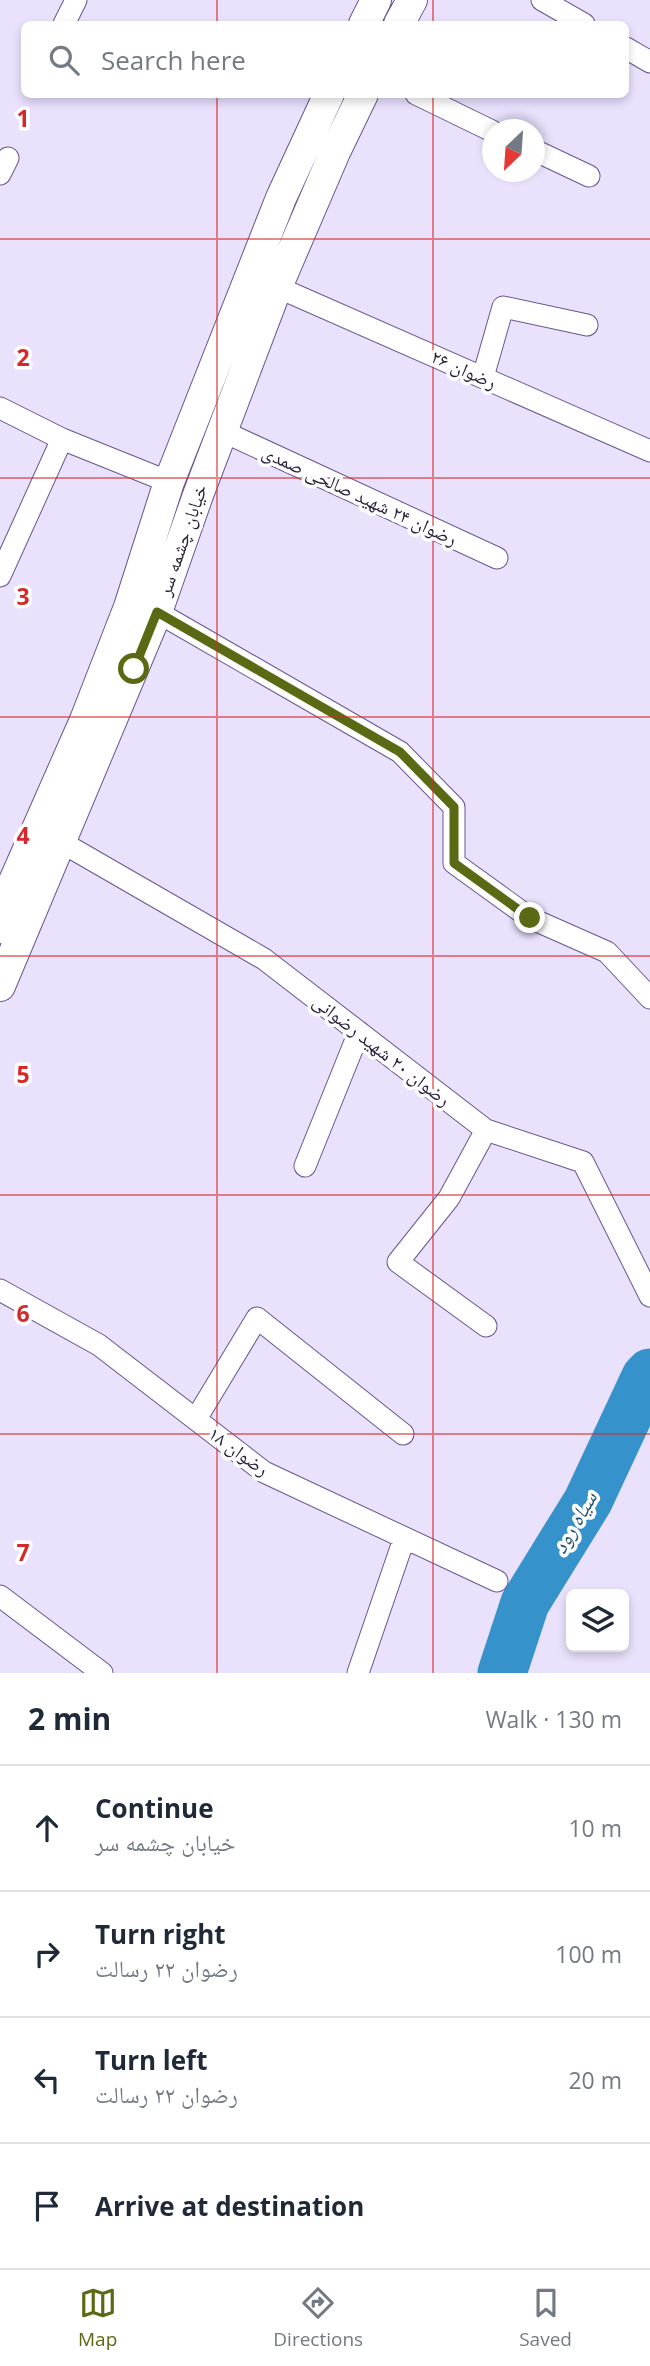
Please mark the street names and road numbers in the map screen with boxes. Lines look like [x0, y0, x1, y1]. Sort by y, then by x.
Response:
street label: رضوان ۲۶ [427, 343, 501, 395]
street label: رضوان ۲۴ شهید صالحی صمدی [258, 438, 462, 552]
street label: خیابان چشمه سر [150, 481, 213, 600]
street label: رضوان ۲۰ شهید رضوانی [308, 988, 456, 1112]
street label: رضوان ۱۸ [204, 1420, 274, 1482]

